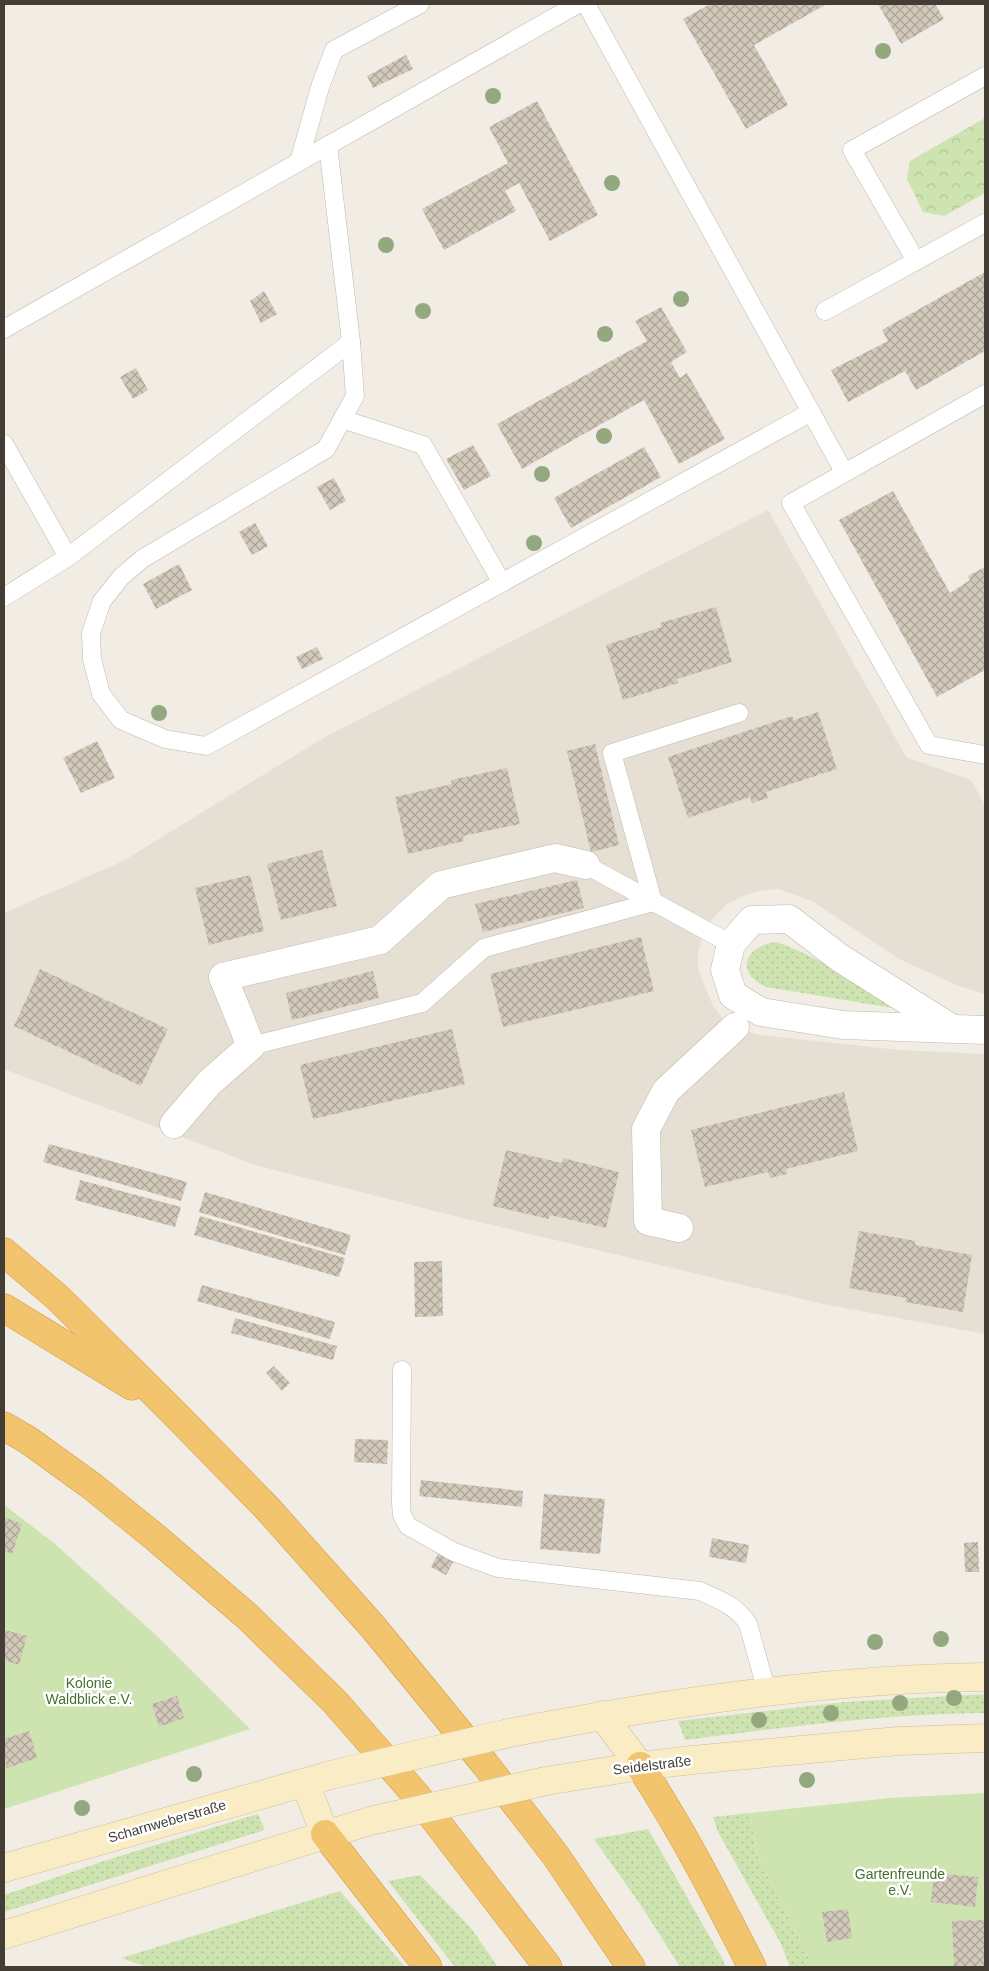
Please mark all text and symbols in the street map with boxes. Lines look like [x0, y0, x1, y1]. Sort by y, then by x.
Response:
park label: Kolonie Waldblick e.V. [46, 1675, 132, 1707]
street label: Seidelstraße [612, 1752, 692, 1778]
street label: Scharnweberstraße [106, 1796, 228, 1846]
park label: Gartenfreunde e.V. [855, 1866, 945, 1898]

